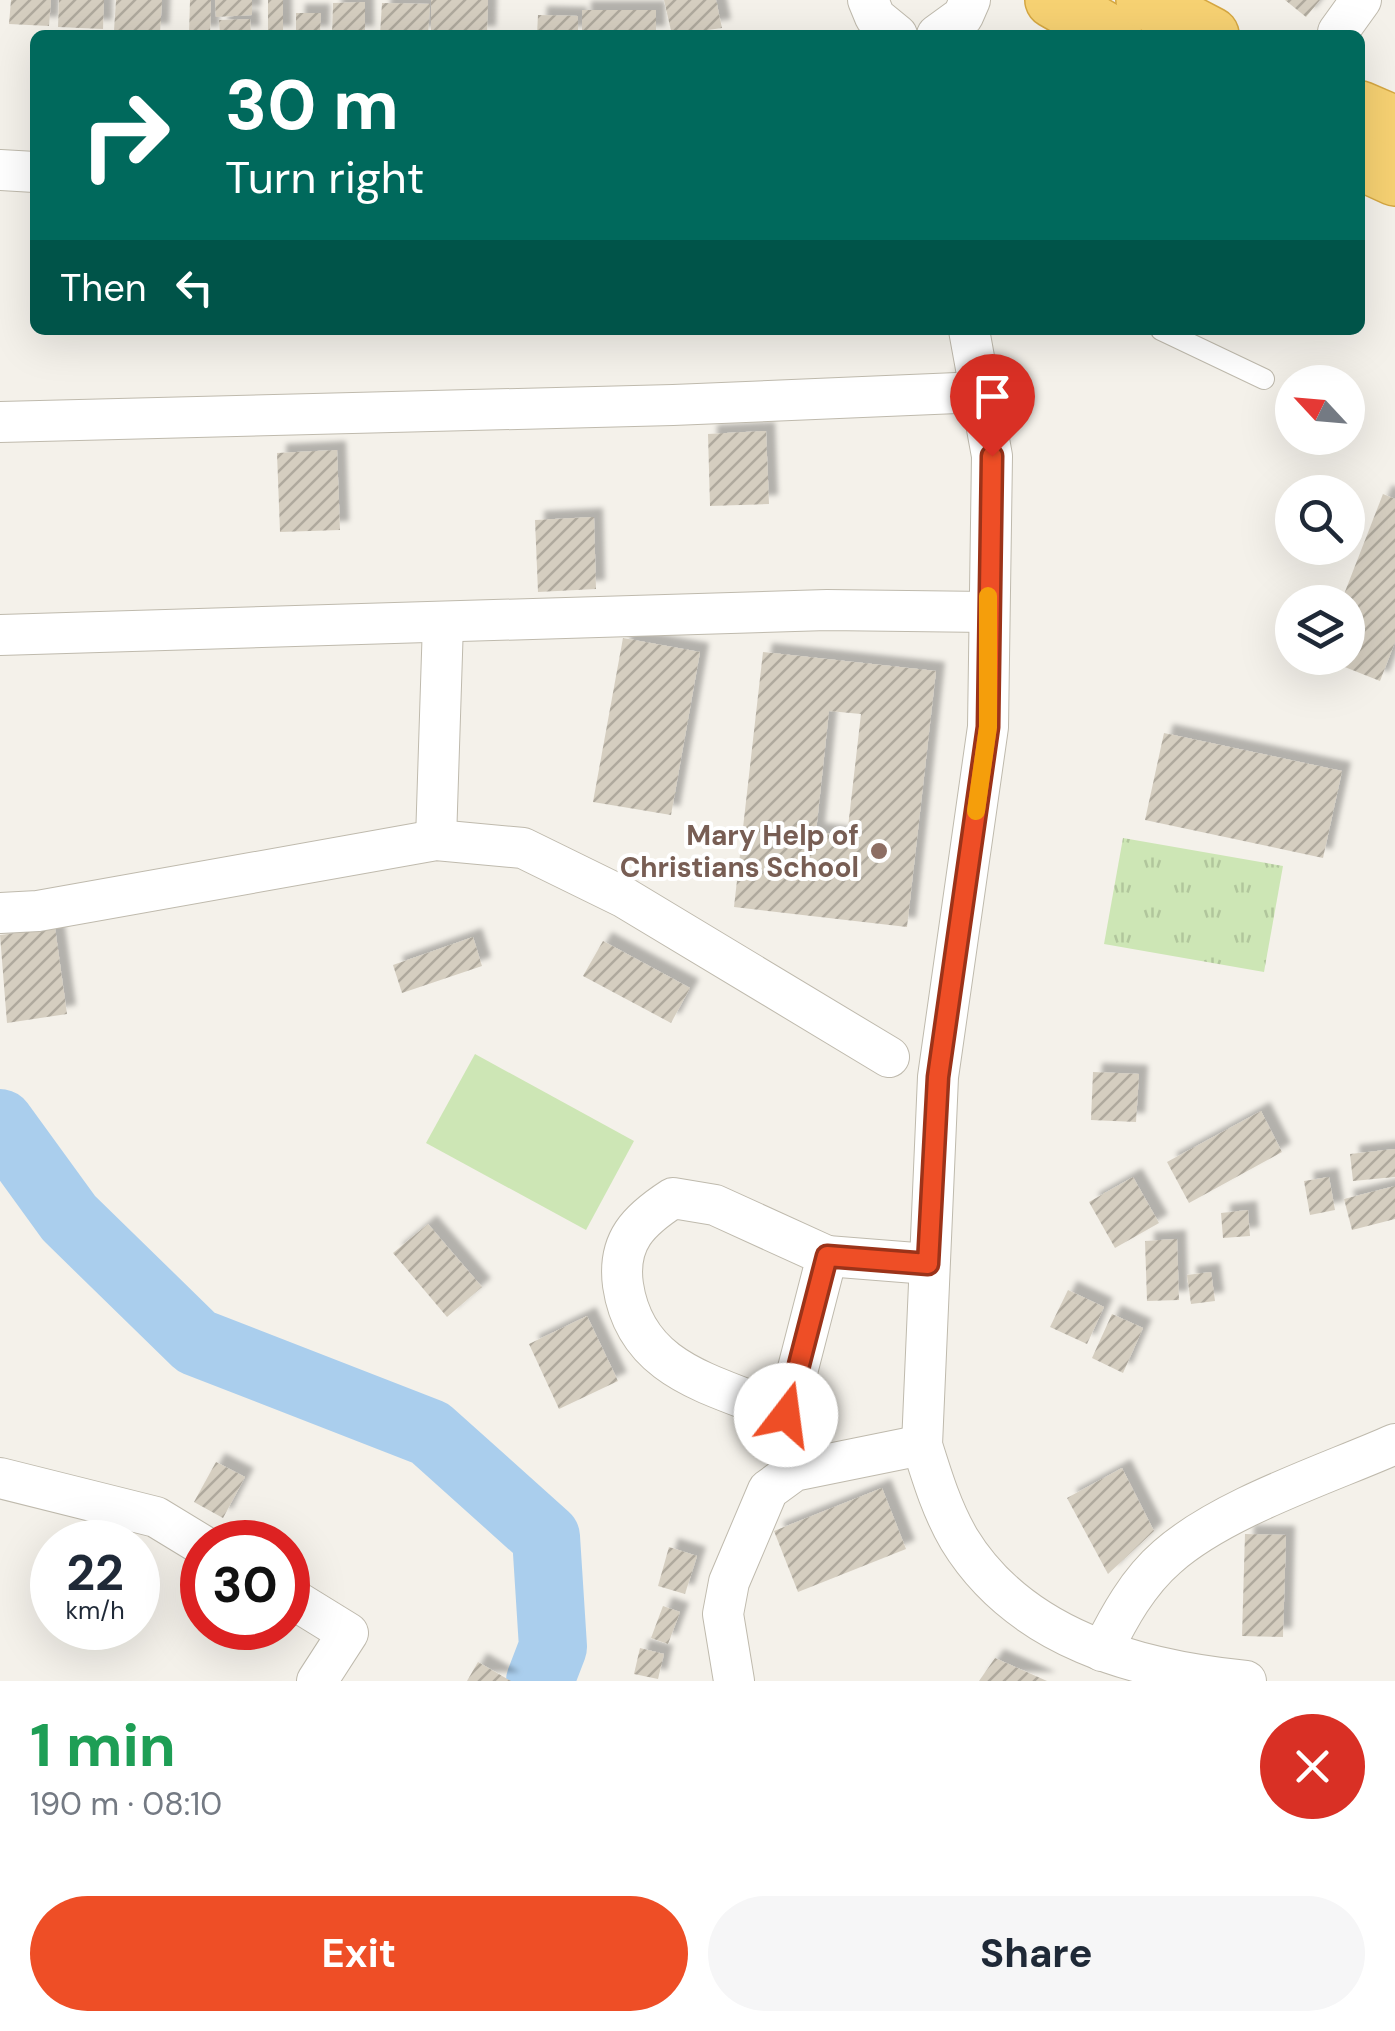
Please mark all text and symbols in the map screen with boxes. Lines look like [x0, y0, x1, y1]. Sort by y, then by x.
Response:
text: 30 m [225, 60, 399, 151]
icon: right [60, 70, 190, 200]
text: Turn right [225, 148, 424, 207]
icon: left [167, 260, 222, 315]
text: Then [60, 263, 147, 313]
pin [950, 354, 1035, 457]
north arrow [1275, 365, 1365, 455]
map controls [1275, 365, 1365, 675]
icon: arrive [965, 369, 1020, 424]
button: search [1275, 475, 1365, 565]
button: layers [1275, 585, 1365, 675]
place label: Mary Help of Christians School [620, 817, 859, 886]
marker: Mary Help of Christians School [868, 840, 890, 862]
position arrow [734, 1363, 838, 1467]
speed limit sign: 30 [180, 1520, 310, 1650]
text: 22 [66, 1540, 124, 1606]
text: km/h [65, 1594, 125, 1627]
text: 1 min [30, 1706, 176, 1785]
button: close [1260, 1714, 1365, 1819]
text: 190 m · 08:10 [30, 1783, 222, 1825]
button: Exit [30, 1896, 688, 2011]
button: Share [708, 1896, 1365, 2011]

